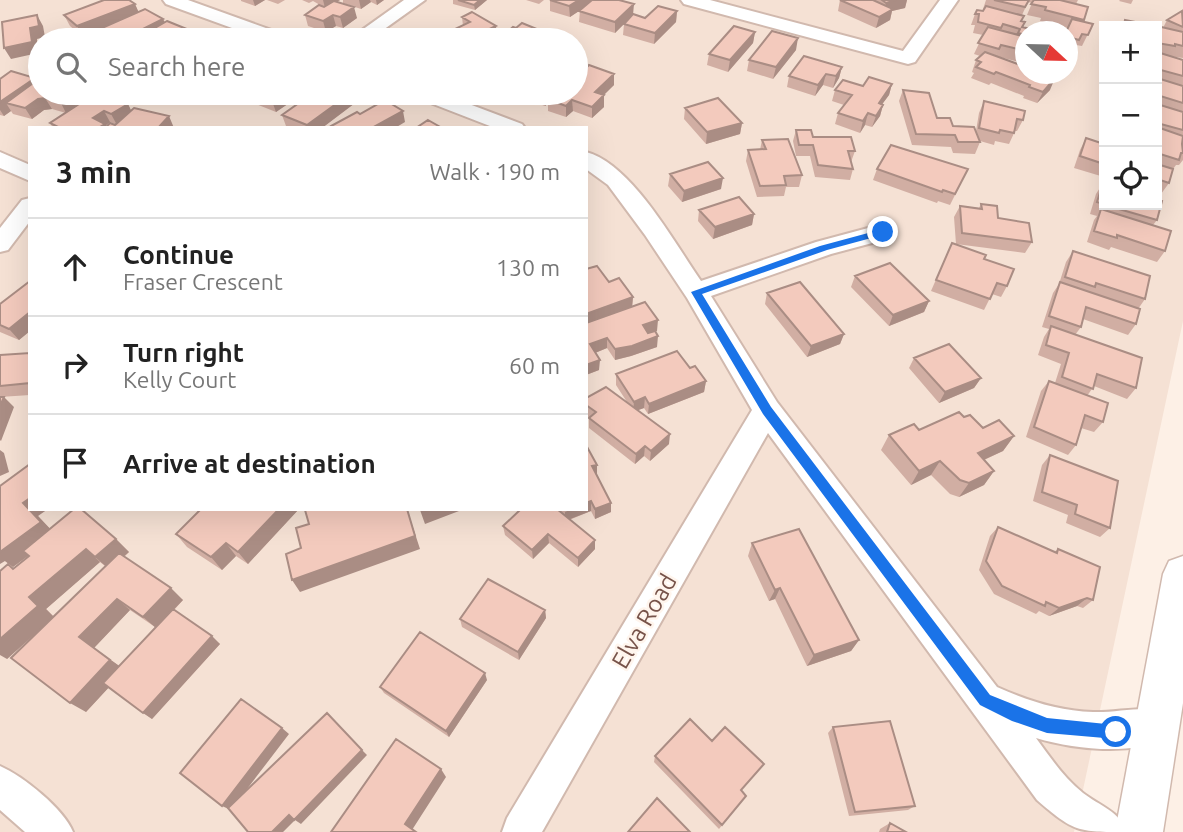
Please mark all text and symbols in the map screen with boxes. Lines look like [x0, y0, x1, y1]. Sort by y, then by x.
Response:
north arrow [1015, 21, 1078, 84]
map controls [1099, 21, 1162, 210]
button: + [1099, 21, 1162, 84]
search box [28, 28, 588, 105]
icon: search [52, 48, 90, 86]
text: Search here [108, 52, 245, 81]
button: − [1099, 84, 1162, 147]
button: locate [1099, 147, 1162, 210]
text: 3 min [56, 155, 132, 189]
text: Walk · 190 m [429, 159, 560, 184]
route end [867, 216, 898, 247]
text: Continue [123, 240, 234, 269]
icon: ahead [56, 248, 94, 286]
text: 130 m [496, 255, 560, 280]
text: Fraser Crescent [123, 269, 283, 294]
text: Turn right [123, 338, 244, 367]
icon: right [56, 346, 94, 384]
text: 60 m [509, 353, 560, 378]
text: Kelly Court [123, 367, 236, 392]
icon: arrive [56, 444, 94, 482]
text: Arrive at destination [123, 449, 376, 478]
street label: Elva Road [606, 569, 682, 673]
route start [1100, 716, 1131, 747]

